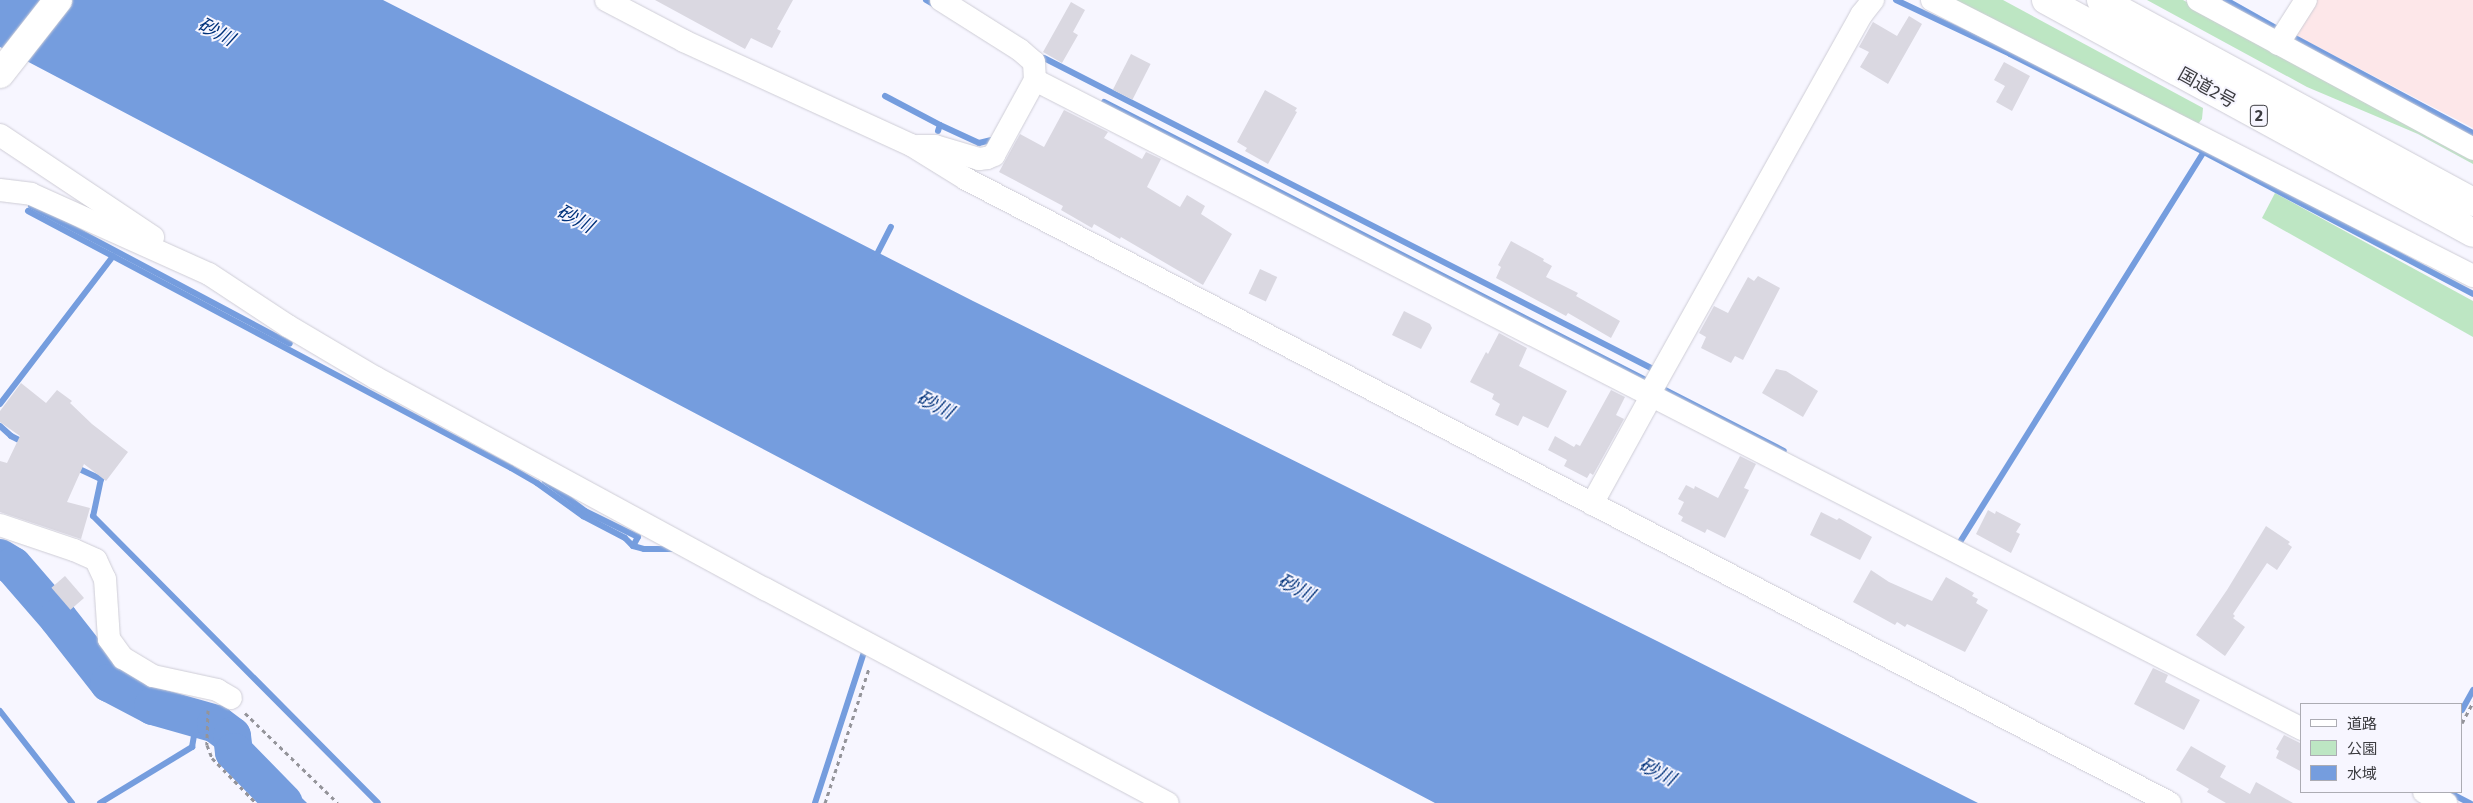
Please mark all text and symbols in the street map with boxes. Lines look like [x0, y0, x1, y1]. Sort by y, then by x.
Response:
water label: 砂川 [194, 13, 238, 51]
street label: 国道2号 [2174, 63, 2240, 113]
road number: 2 [2249, 102, 2269, 130]
water label: 砂川 [553, 200, 597, 238]
water label: 砂川 [913, 386, 957, 424]
water label: 砂川 [1274, 569, 1318, 607]
legend [2300, 703, 2463, 793]
text: 道路 [2347, 715, 2377, 733]
text: 公園 [2347, 740, 2377, 758]
water label: 砂川 [1635, 753, 1679, 791]
text: 水域 [2347, 765, 2377, 783]

